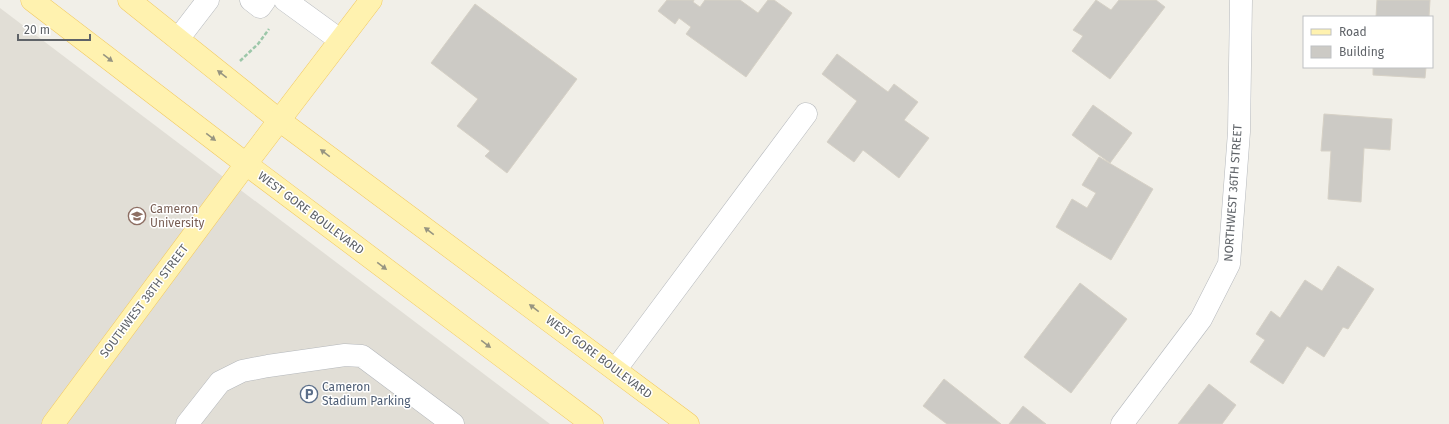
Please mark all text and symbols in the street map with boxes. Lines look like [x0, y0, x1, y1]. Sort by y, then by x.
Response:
scale bar [18, 16, 90, 42]
legend [1303, 16, 1433, 68]
text: 20 m [24, 23, 50, 37]
text: Road [1339, 25, 1367, 39]
text: Building [1339, 45, 1385, 59]
one-way arrow [102, 54, 113, 62]
one-way arrow [216, 70, 227, 78]
street label: NORTHWEST 36TH STREET [1221, 123, 1245, 262]
one-way arrow [205, 133, 216, 141]
one-way arrow [319, 149, 330, 157]
street label: WEST GORE BOULEVARD [255, 169, 367, 258]
place label: Cameron University [150, 202, 204, 230]
school or university icon: Cameron University [127, 206, 147, 226]
one-way arrow [424, 227, 435, 235]
street label: SOUTHWEST 38TH STREET [97, 241, 192, 360]
one-way arrow [376, 262, 387, 270]
one-way arrow [528, 304, 539, 312]
street label: WEST GORE BOULEVARD [543, 313, 655, 402]
one-way arrow [480, 340, 491, 348]
place label: Cameron Stadium Parking [322, 380, 411, 408]
parking icon: Cameron Stadium Parking [299, 384, 319, 404]

